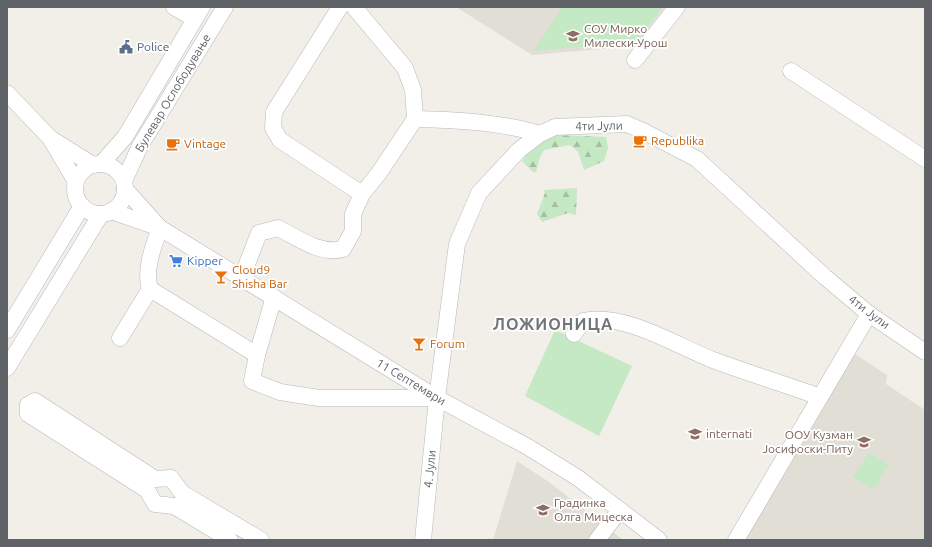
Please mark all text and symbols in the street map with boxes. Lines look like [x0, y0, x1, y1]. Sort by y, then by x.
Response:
place label: СОУ Мирко Милески-Урош [584, 22, 668, 49]
school or university icon: СОУ Мирко Милески-Урош [565, 28, 581, 44]
street label: Булевар Ослободување [132, 32, 213, 154]
public building icon: Police [118, 39, 134, 55]
place label: Police [137, 40, 169, 53]
street label: 4ти Јули [575, 119, 623, 132]
cafe icon: Republika [632, 133, 648, 149]
place label: Republika [651, 134, 704, 147]
cafe icon: Vintage [165, 136, 181, 152]
place label: Vintage [184, 137, 226, 150]
supermarket icon: Kipper [168, 253, 184, 269]
place label: Kipper [187, 254, 223, 267]
place label: Cloud9 Shisha Bar [232, 263, 288, 290]
bar icon: Cloud9 Shisha Bar [213, 269, 229, 285]
street label: 4ти Јули [846, 292, 892, 331]
district label: ЛОЖИОНИЦА [493, 315, 613, 333]
bar icon: Forum [411, 336, 427, 352]
place label: Forum [430, 337, 465, 350]
street label: 11 Септември [374, 356, 448, 407]
school or university icon: internati [687, 426, 703, 442]
place label: internati [706, 427, 752, 440]
place label: ООУ Кузман Јосифоски-Питу [762, 428, 853, 455]
school or university icon: ООУ Кузман Јосифоски-Питу [856, 434, 872, 450]
street label: 4. Јули [421, 449, 438, 489]
place label: Градинка Олга Мицеска [554, 496, 633, 523]
school or university icon: Градинка Олга Мицеска [535, 502, 551, 518]

